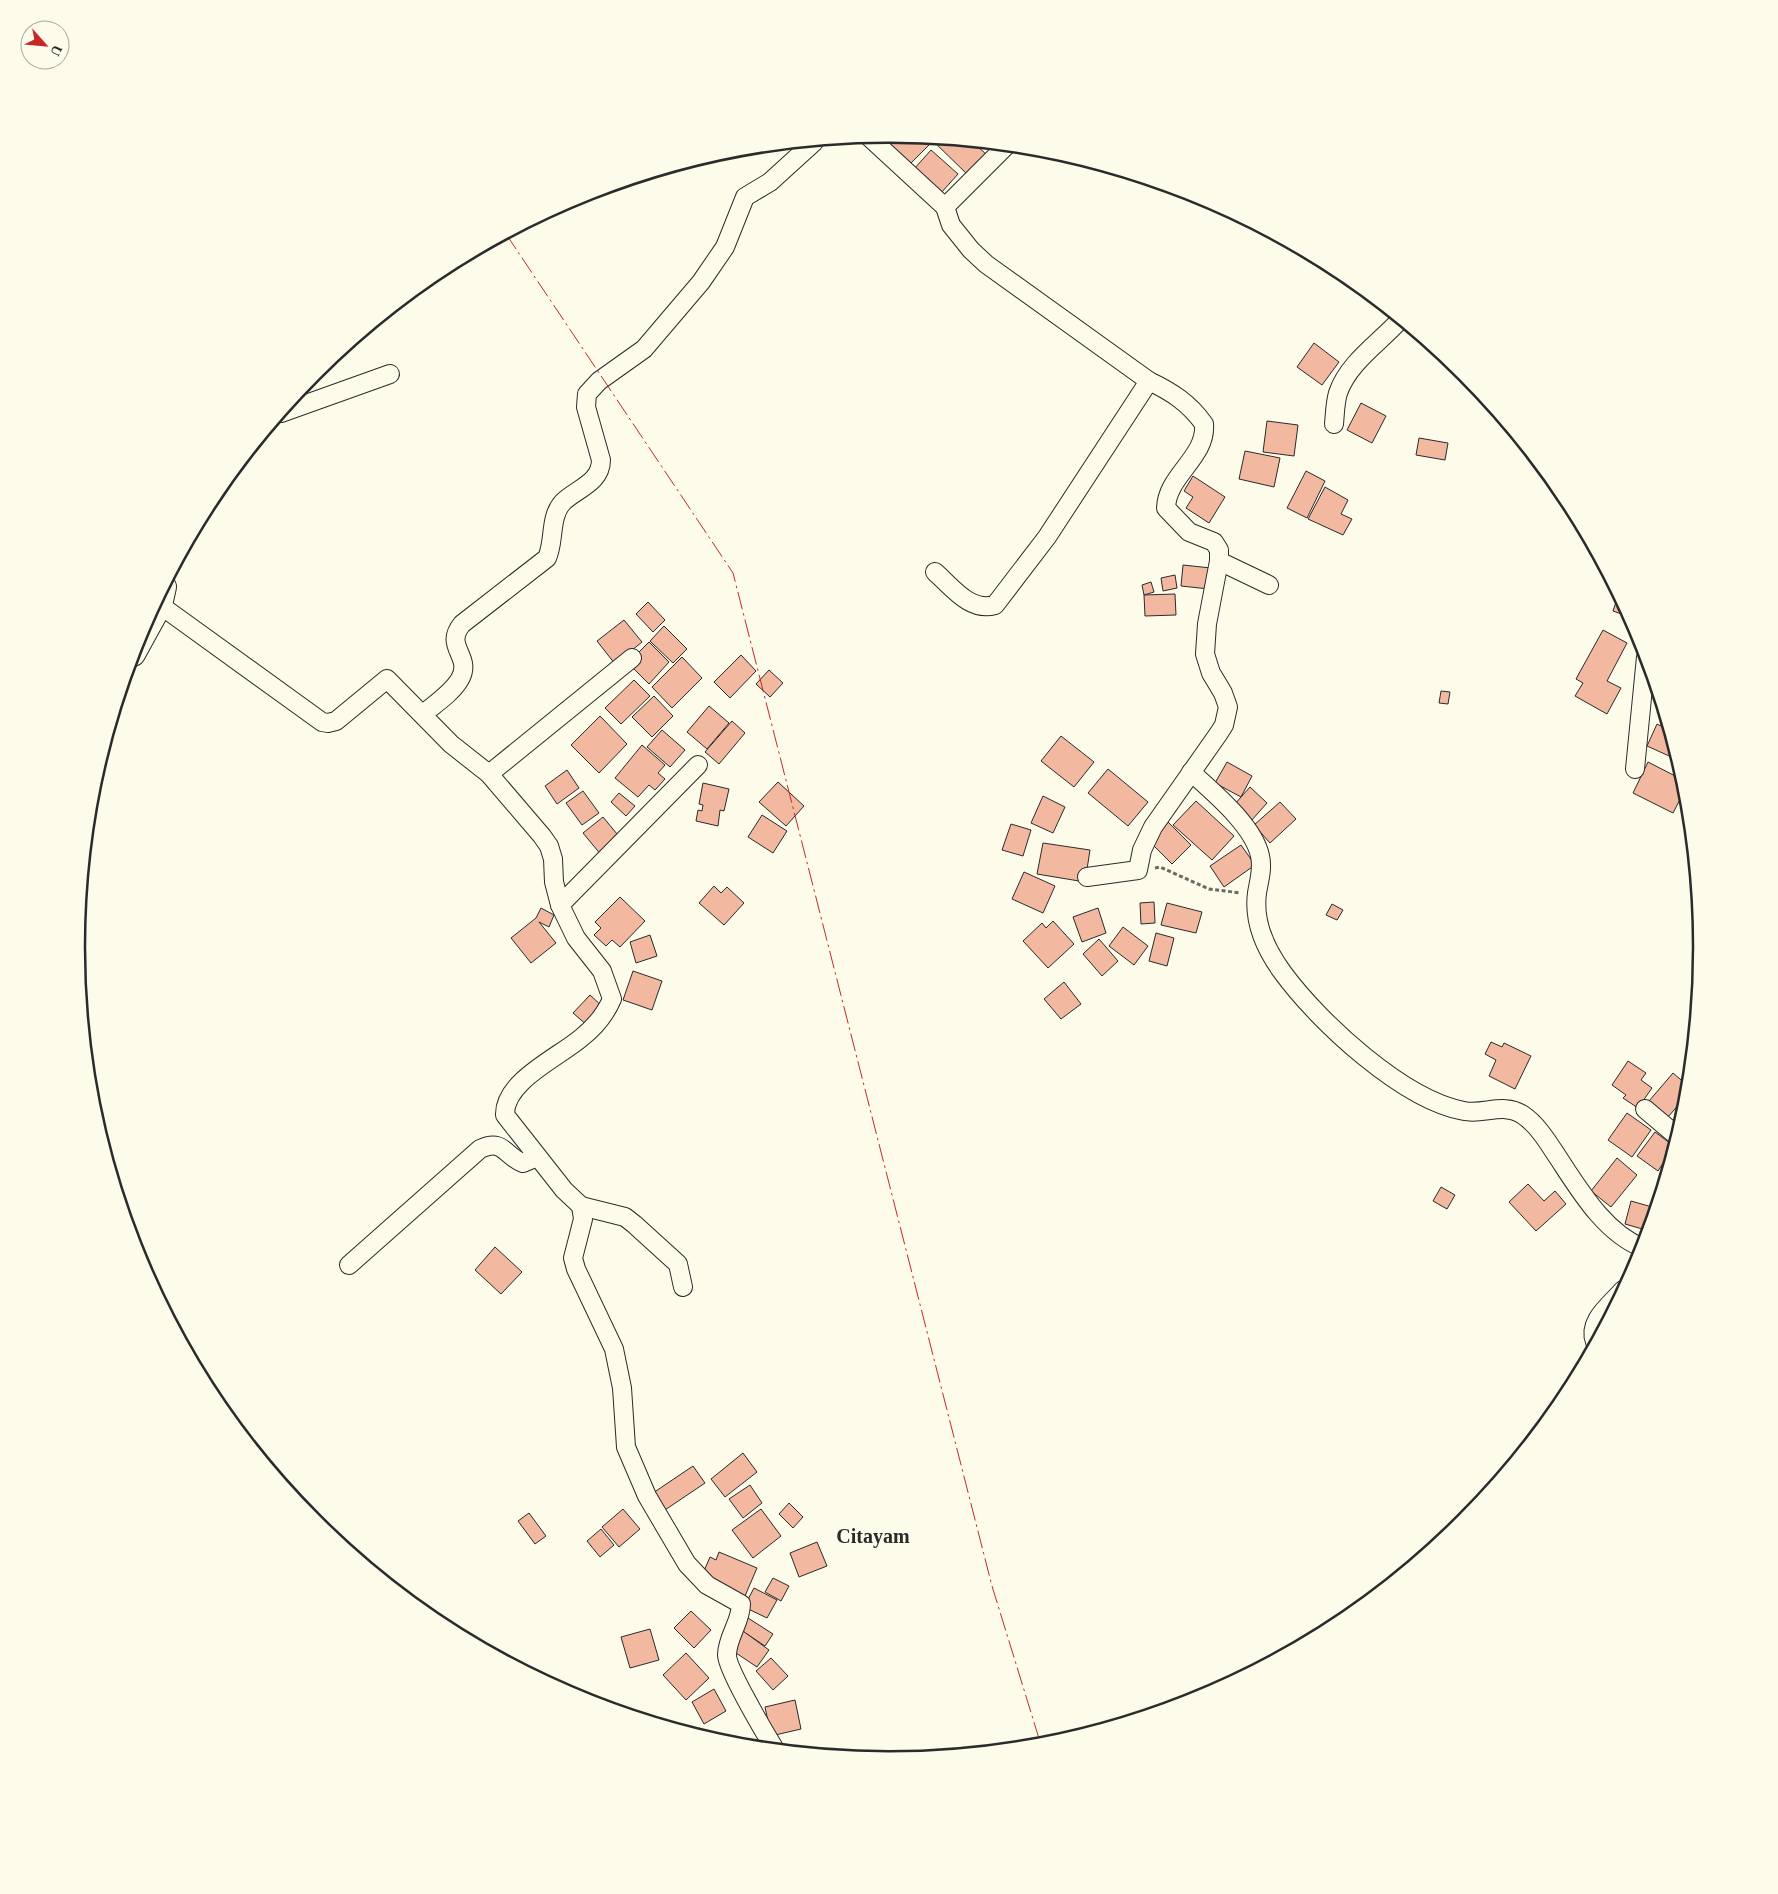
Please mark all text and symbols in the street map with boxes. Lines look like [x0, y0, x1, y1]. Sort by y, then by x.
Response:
north arrow [20, 20, 70, 70]
text: U [47, 43, 65, 59]
district label: Citayam [836, 1525, 910, 1548]

